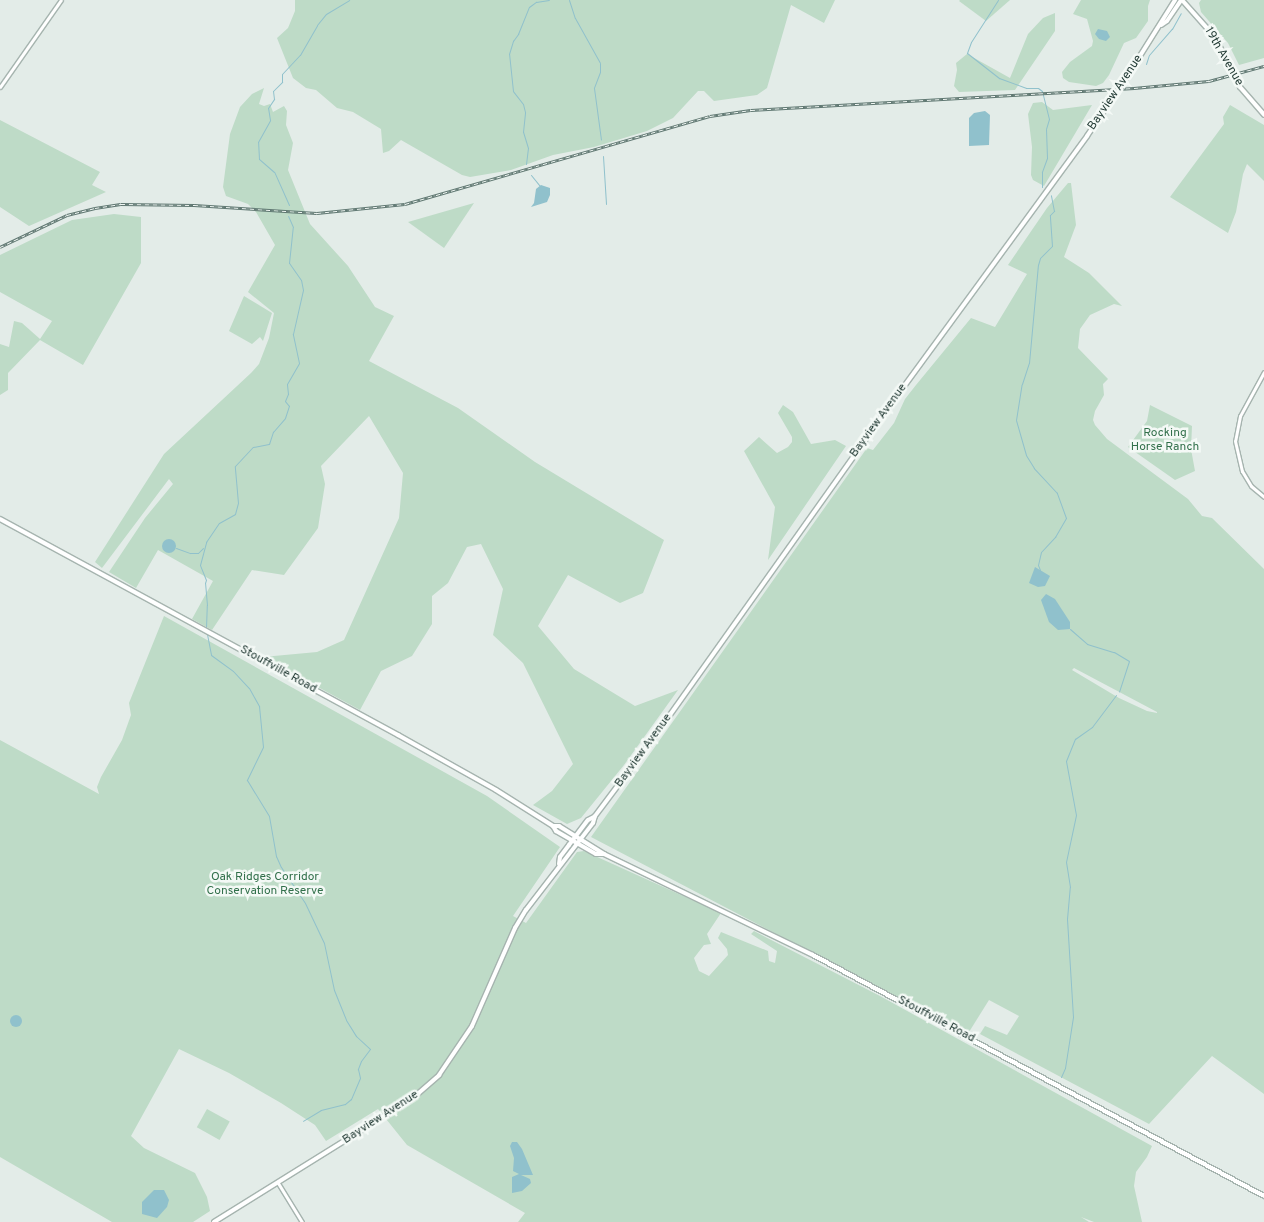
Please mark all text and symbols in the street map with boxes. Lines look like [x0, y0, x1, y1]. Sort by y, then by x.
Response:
street label: 19th Avenue [1200, 25, 1246, 89]
street label: Bayview Avenue [1085, 52, 1147, 134]
street label: Bayview Avenue [847, 381, 911, 461]
park label: Rocking Horse Ranch [1131, 427, 1199, 455]
street label: Stouffville Road [237, 643, 319, 697]
street label: Bayview Avenue [612, 711, 676, 791]
park label: Oak Ridges Corridor Conservation Reserve [206, 871, 324, 899]
street label: Stouffville Road [895, 994, 977, 1046]
street label: Bayview Avenue [340, 1088, 422, 1148]

